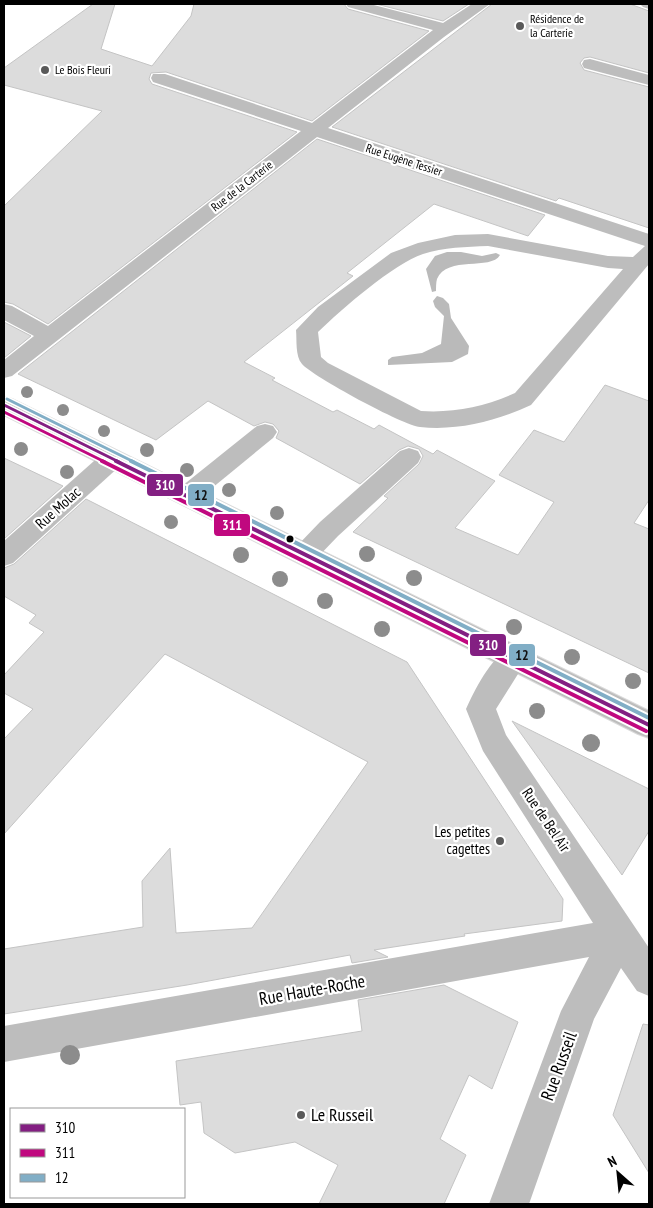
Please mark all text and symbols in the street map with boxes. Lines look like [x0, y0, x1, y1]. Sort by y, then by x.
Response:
place label: Résidence de la Carterie [530, 11, 584, 40]
marker: Résidence de la Carterie [514, 20, 526, 32]
place label: Le Bois Fleuri [55, 62, 111, 77]
marker: Le Bois Fleuri [39, 64, 51, 76]
street label: Rue Eugène Tessier [364, 140, 445, 179]
street label: Rue de la Carterie [208, 157, 276, 214]
line badge: 310 [146, 473, 184, 497]
text: 310 [155, 476, 175, 494]
street label: Rue Molac [31, 482, 85, 533]
line badge: 12 [187, 483, 215, 507]
text: 12 [194, 486, 208, 504]
line badge: 311 [213, 513, 251, 537]
text: 311 [222, 516, 242, 534]
unlabelled marker [285, 534, 295, 544]
line badge: 310 [469, 633, 507, 657]
text: 310 [478, 636, 498, 654]
line badge: 12 [508, 643, 536, 667]
text: 12 [515, 646, 529, 664]
street label: Rue de Bel Air [518, 784, 575, 856]
place label: Les petites cagettes [435, 822, 490, 858]
marker: Les petites cagettes [494, 835, 506, 847]
street label: Rue Haute-Roche [257, 969, 367, 1010]
street label: Rue Russeil [535, 1027, 582, 1104]
place label: Le Russeil [311, 1103, 374, 1126]
legend [10, 1108, 185, 1198]
marker: Le Russeil [295, 1109, 307, 1121]
text: 310 [55, 1118, 76, 1137]
text: 311 [55, 1143, 75, 1162]
north arrow [593, 1148, 643, 1198]
text: N [605, 1152, 620, 1171]
text: 12 [55, 1168, 69, 1187]

